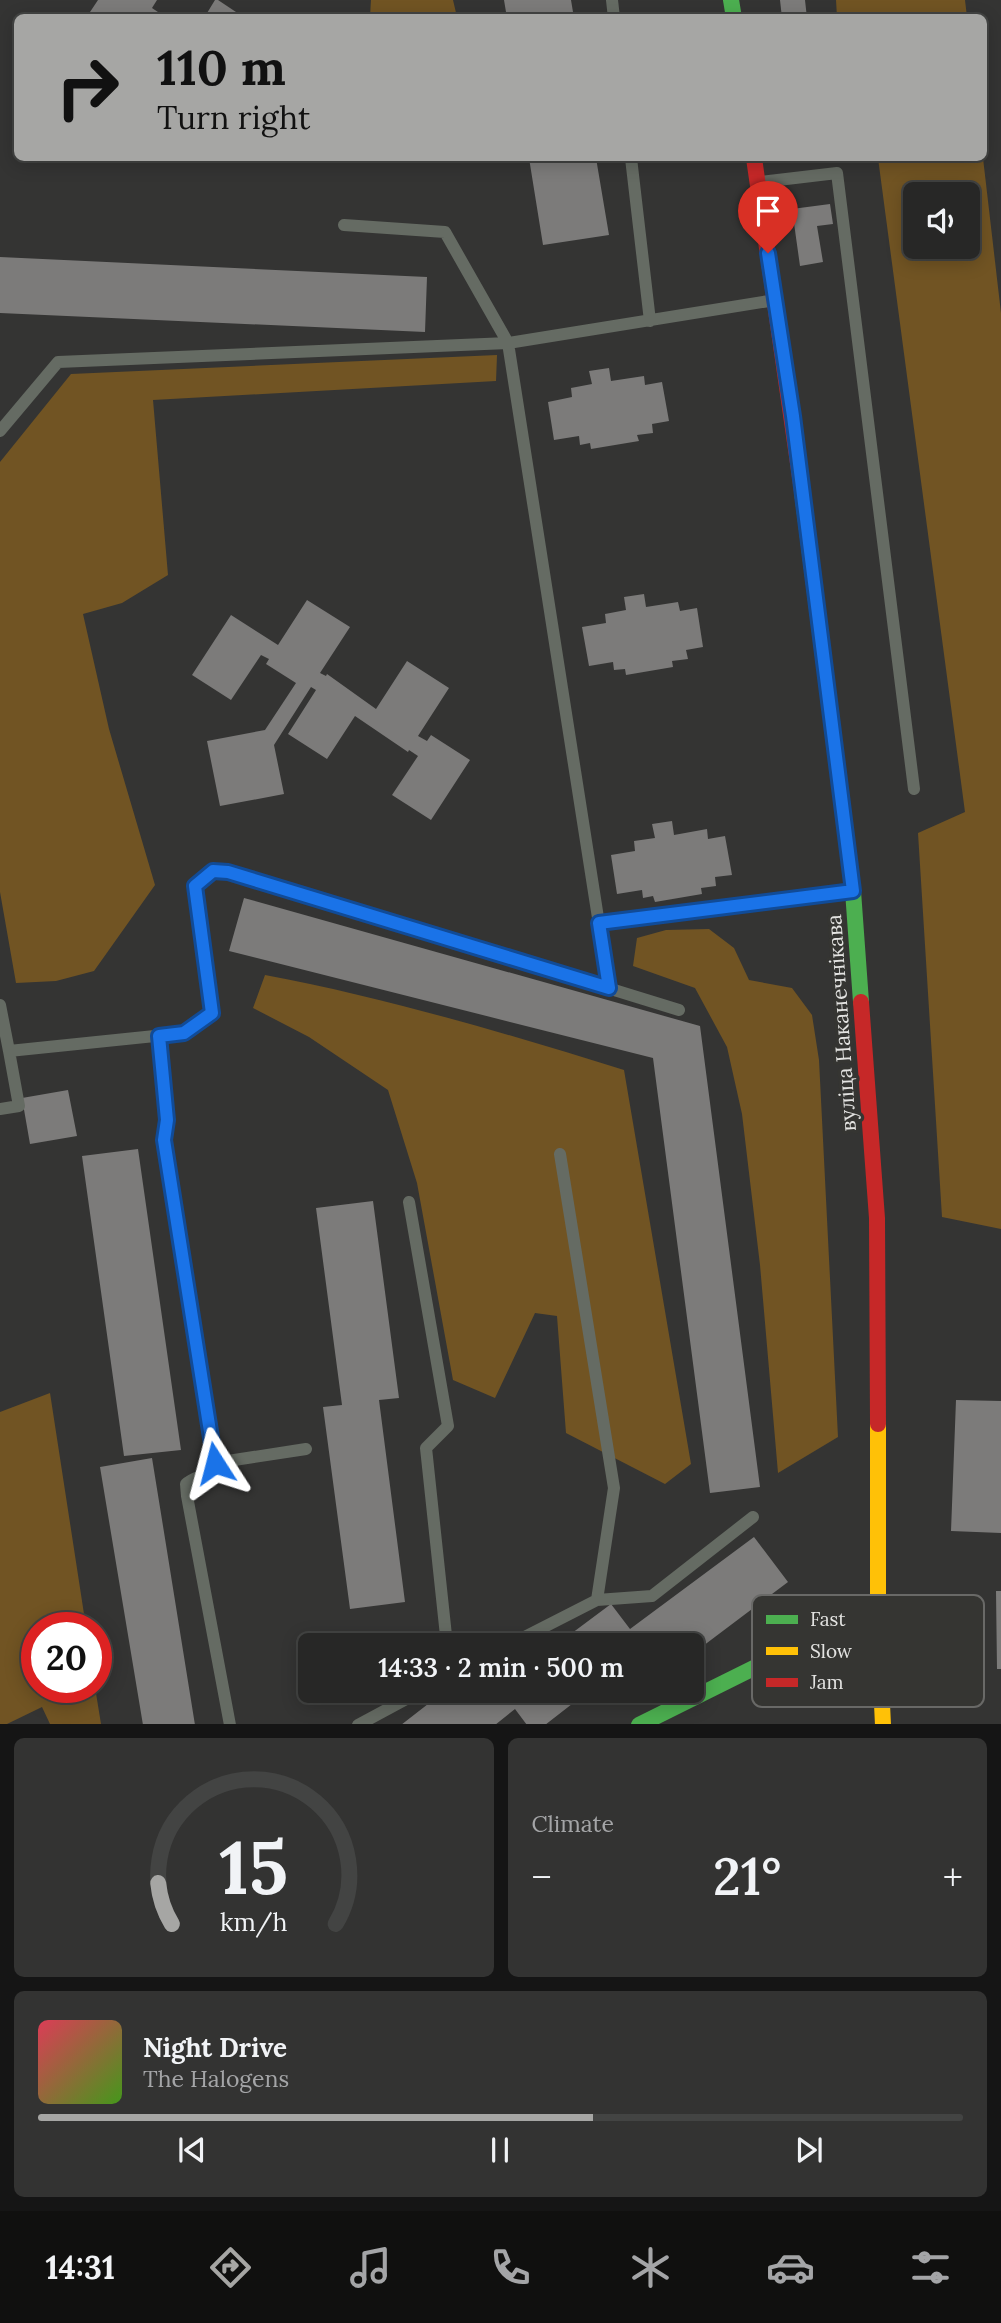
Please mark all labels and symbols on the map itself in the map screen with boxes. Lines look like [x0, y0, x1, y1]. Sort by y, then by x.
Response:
pin [738, 181, 798, 253]
street label: вуліца Наканечнікава [820, 913, 862, 1133]
position arrow [178, 1426, 252, 1500]
legend [752, 1595, 984, 1707]
text: Fast [810, 1607, 846, 1631]
speed limit sign: 20 [21, 1612, 112, 1703]
text: Slow [810, 1639, 853, 1663]
text: Jam [809, 1670, 844, 1694]

